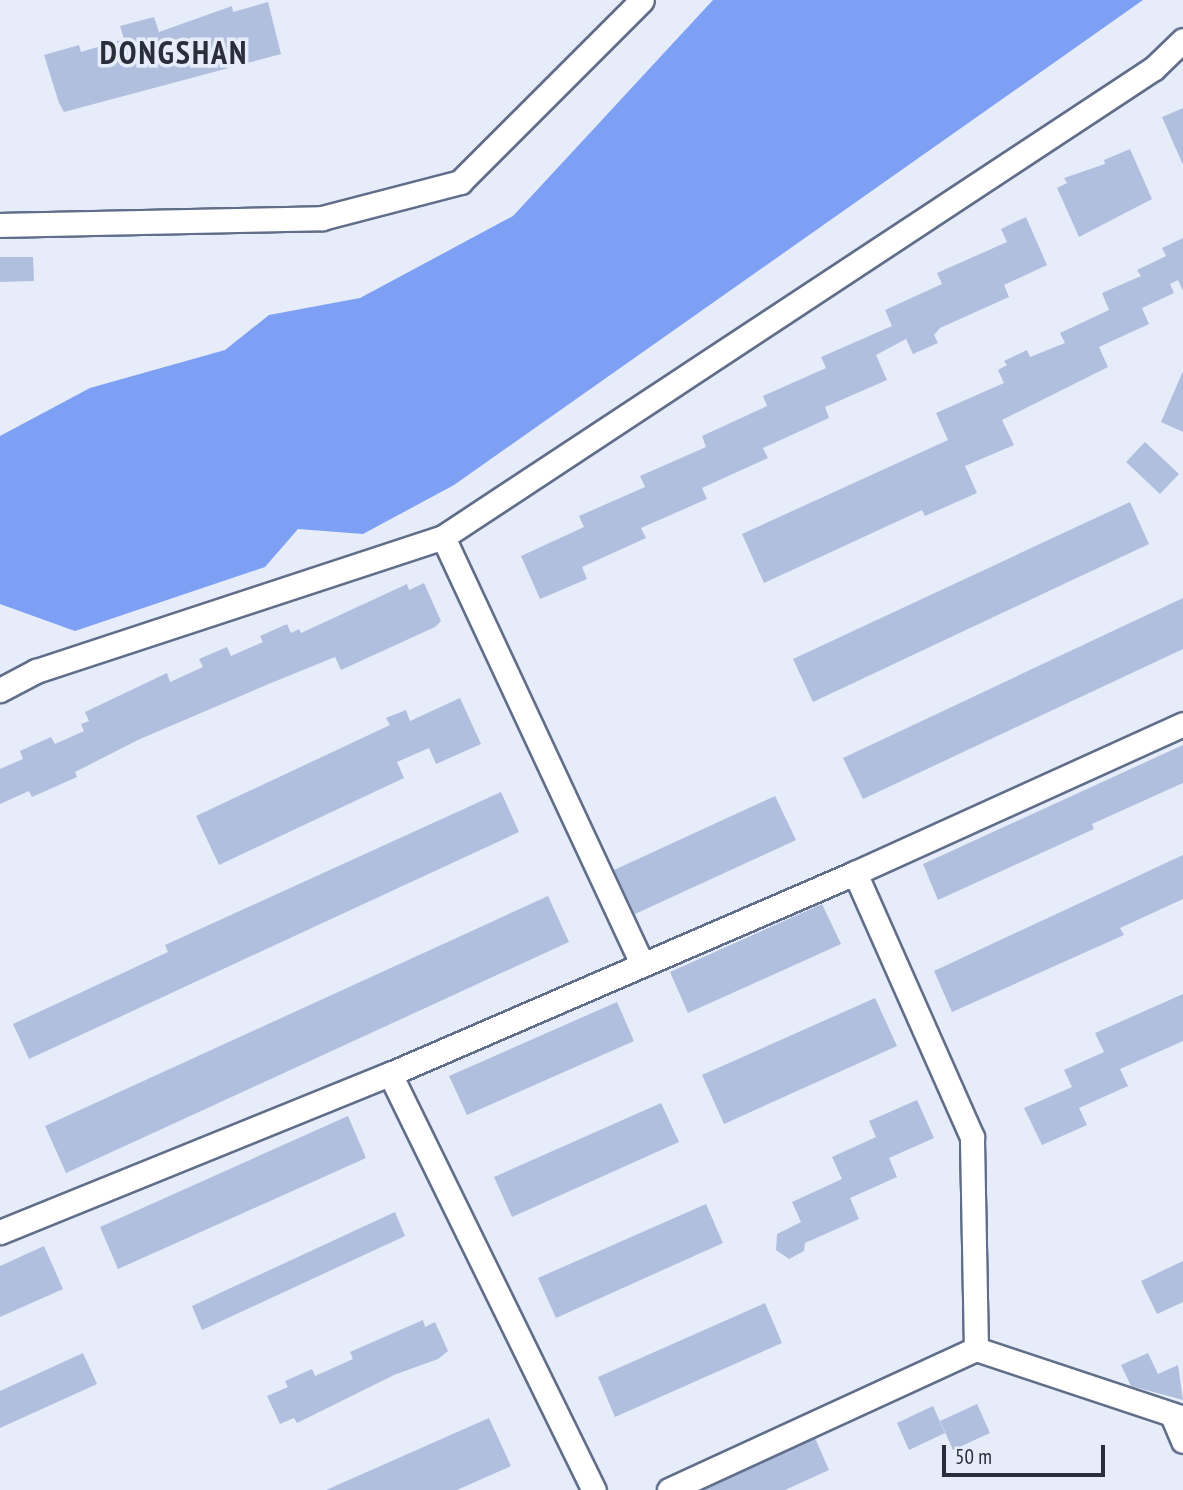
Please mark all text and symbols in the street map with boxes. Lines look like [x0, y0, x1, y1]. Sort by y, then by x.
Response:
district label: DONGSHAN [101, 33, 247, 71]
scale bar [945, 1430, 1108, 1474]
text: 50 m [955, 1443, 992, 1470]

